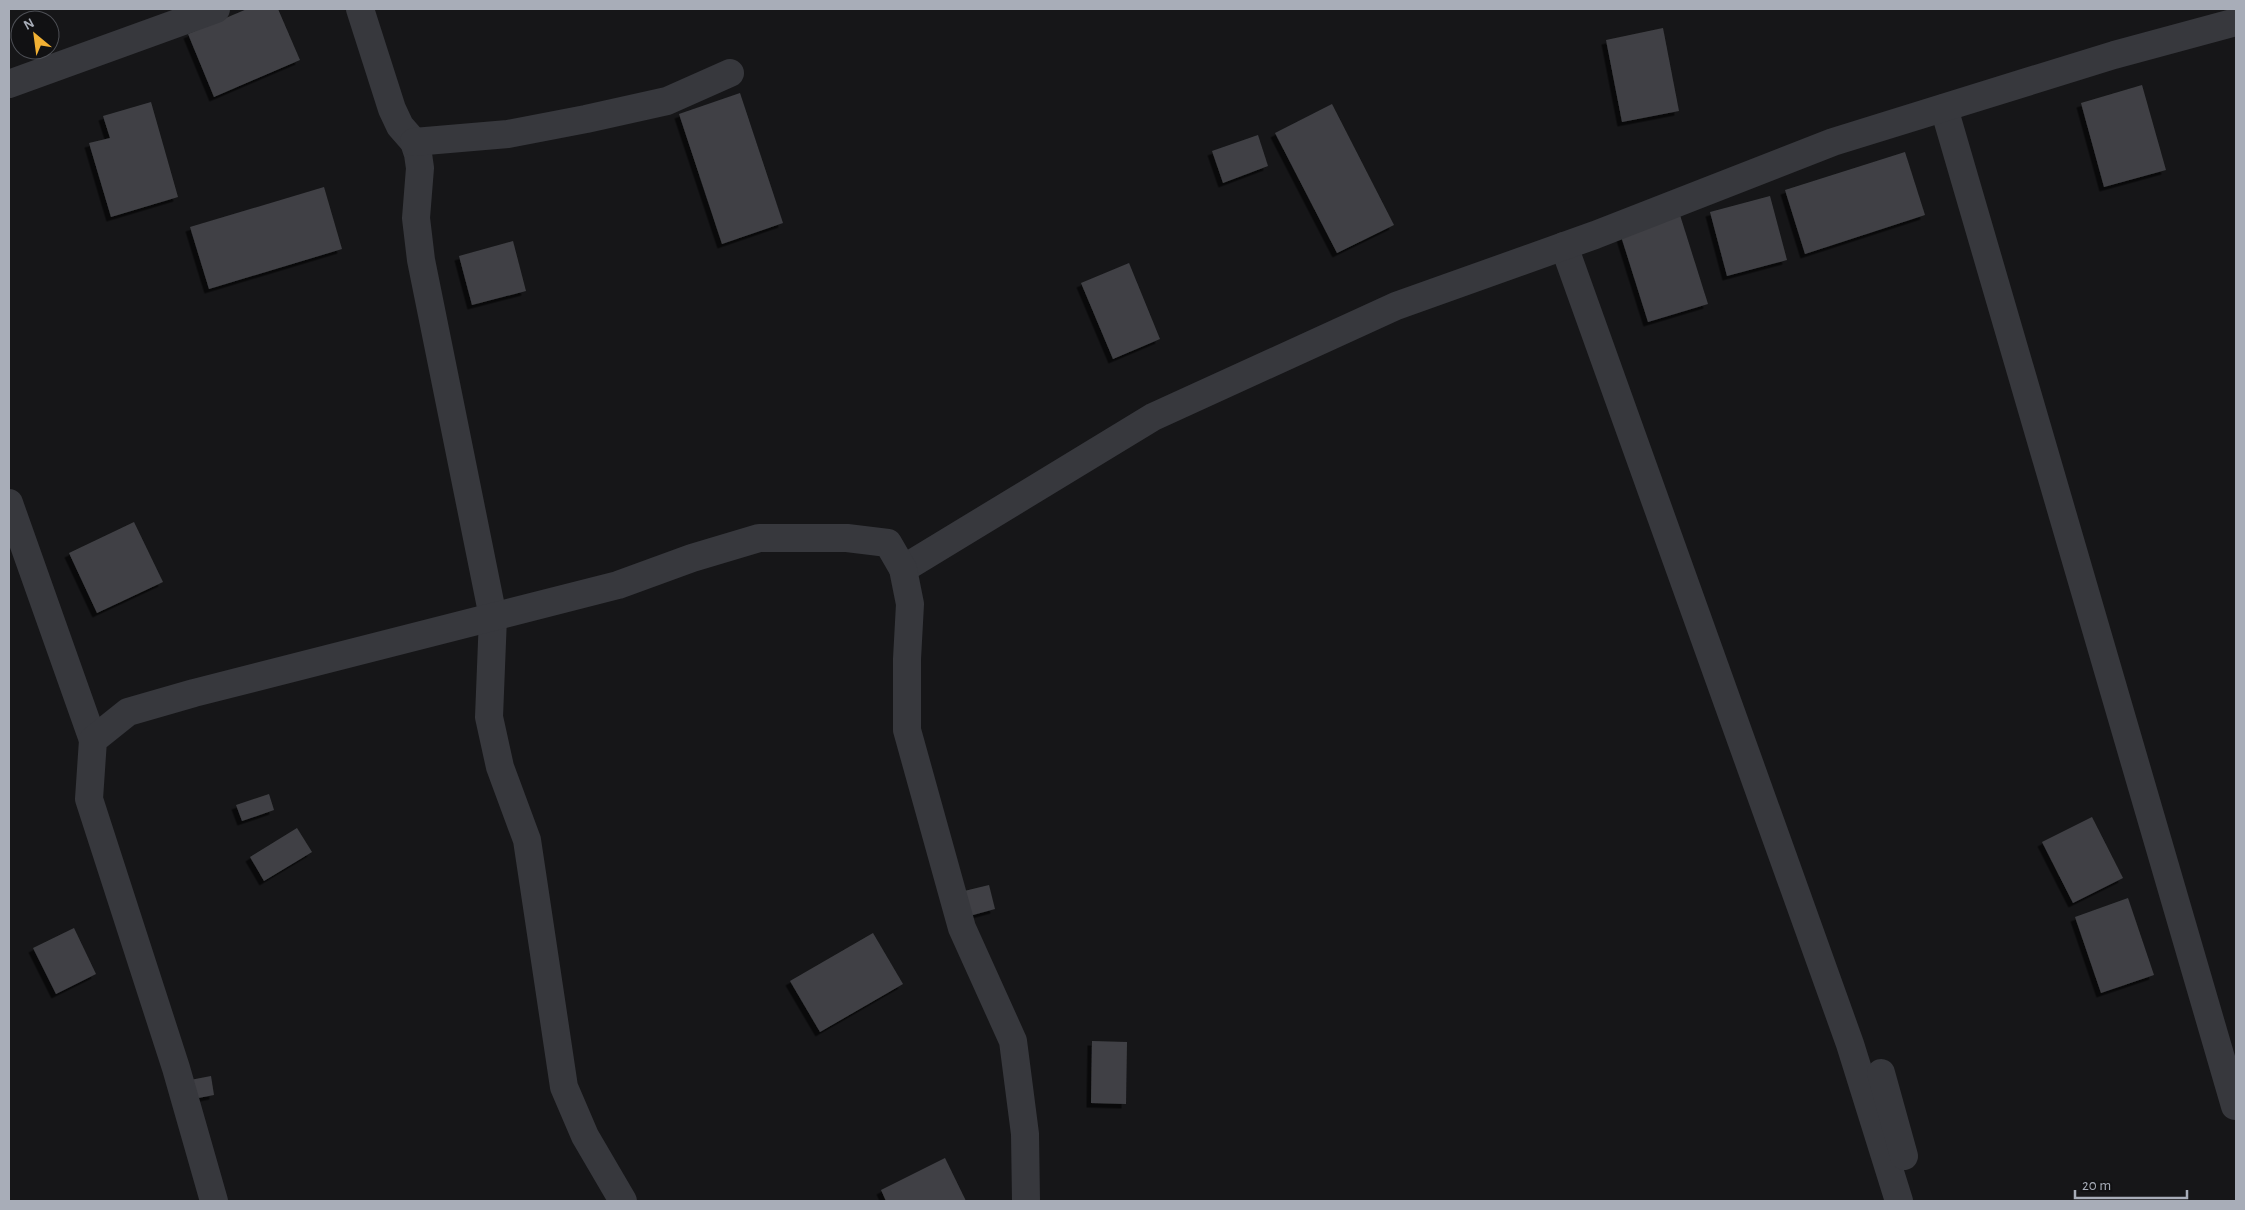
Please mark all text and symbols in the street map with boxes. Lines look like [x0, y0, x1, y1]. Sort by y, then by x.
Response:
north arrow [10, 10, 60, 60]
text: N [22, 16, 37, 33]
scale bar [2075, 1168, 2188, 1200]
text: 20 m [2082, 1178, 2111, 1193]

